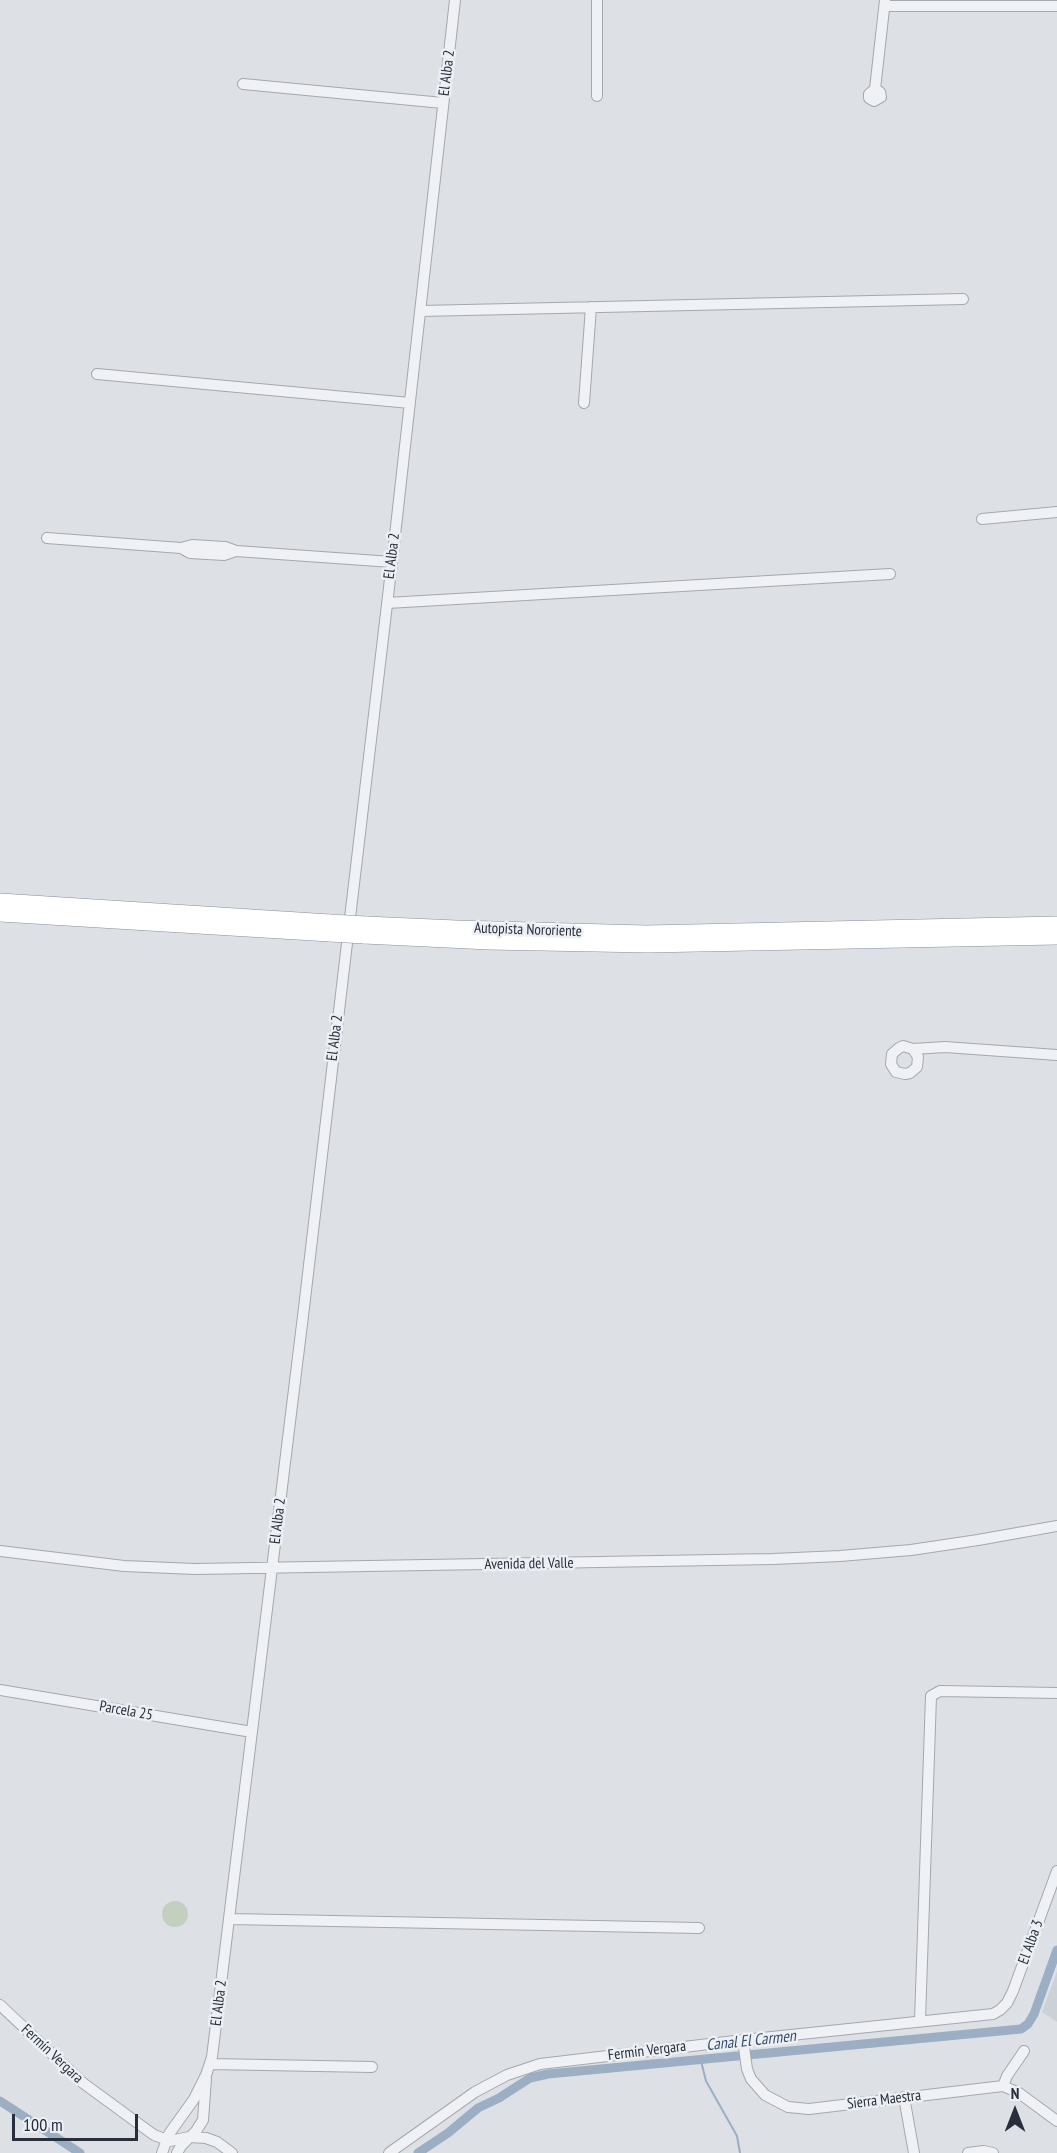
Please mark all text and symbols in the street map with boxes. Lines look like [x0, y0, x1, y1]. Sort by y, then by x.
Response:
street label: El Alba 2 [435, 49, 459, 97]
street label: El Alba 2 [380, 532, 404, 580]
street label: Autopista Nororiente [474, 919, 582, 941]
street label: El Alba 2 [323, 1014, 347, 1062]
street label: El Alba 2 [266, 1497, 290, 1545]
street label: Avenida del Valle [484, 1554, 574, 1574]
street label: Parcela 25 [98, 1697, 154, 1725]
street label: El Alba 3 [1015, 1917, 1047, 1967]
street label: El Alba 2 [207, 1979, 231, 2027]
street label: Fermín Vergara [17, 2021, 87, 2087]
water label: Canal El Carmen [705, 2027, 797, 2055]
street label: Fermín Vergara [607, 2037, 687, 2065]
north arrow [985, 2081, 1045, 2141]
text: N [1011, 2083, 1019, 2103]
street label: Sierra Maestra [846, 2087, 922, 2113]
scale bar [15, 2102, 141, 2140]
text: 100 m [23, 2113, 63, 2136]

